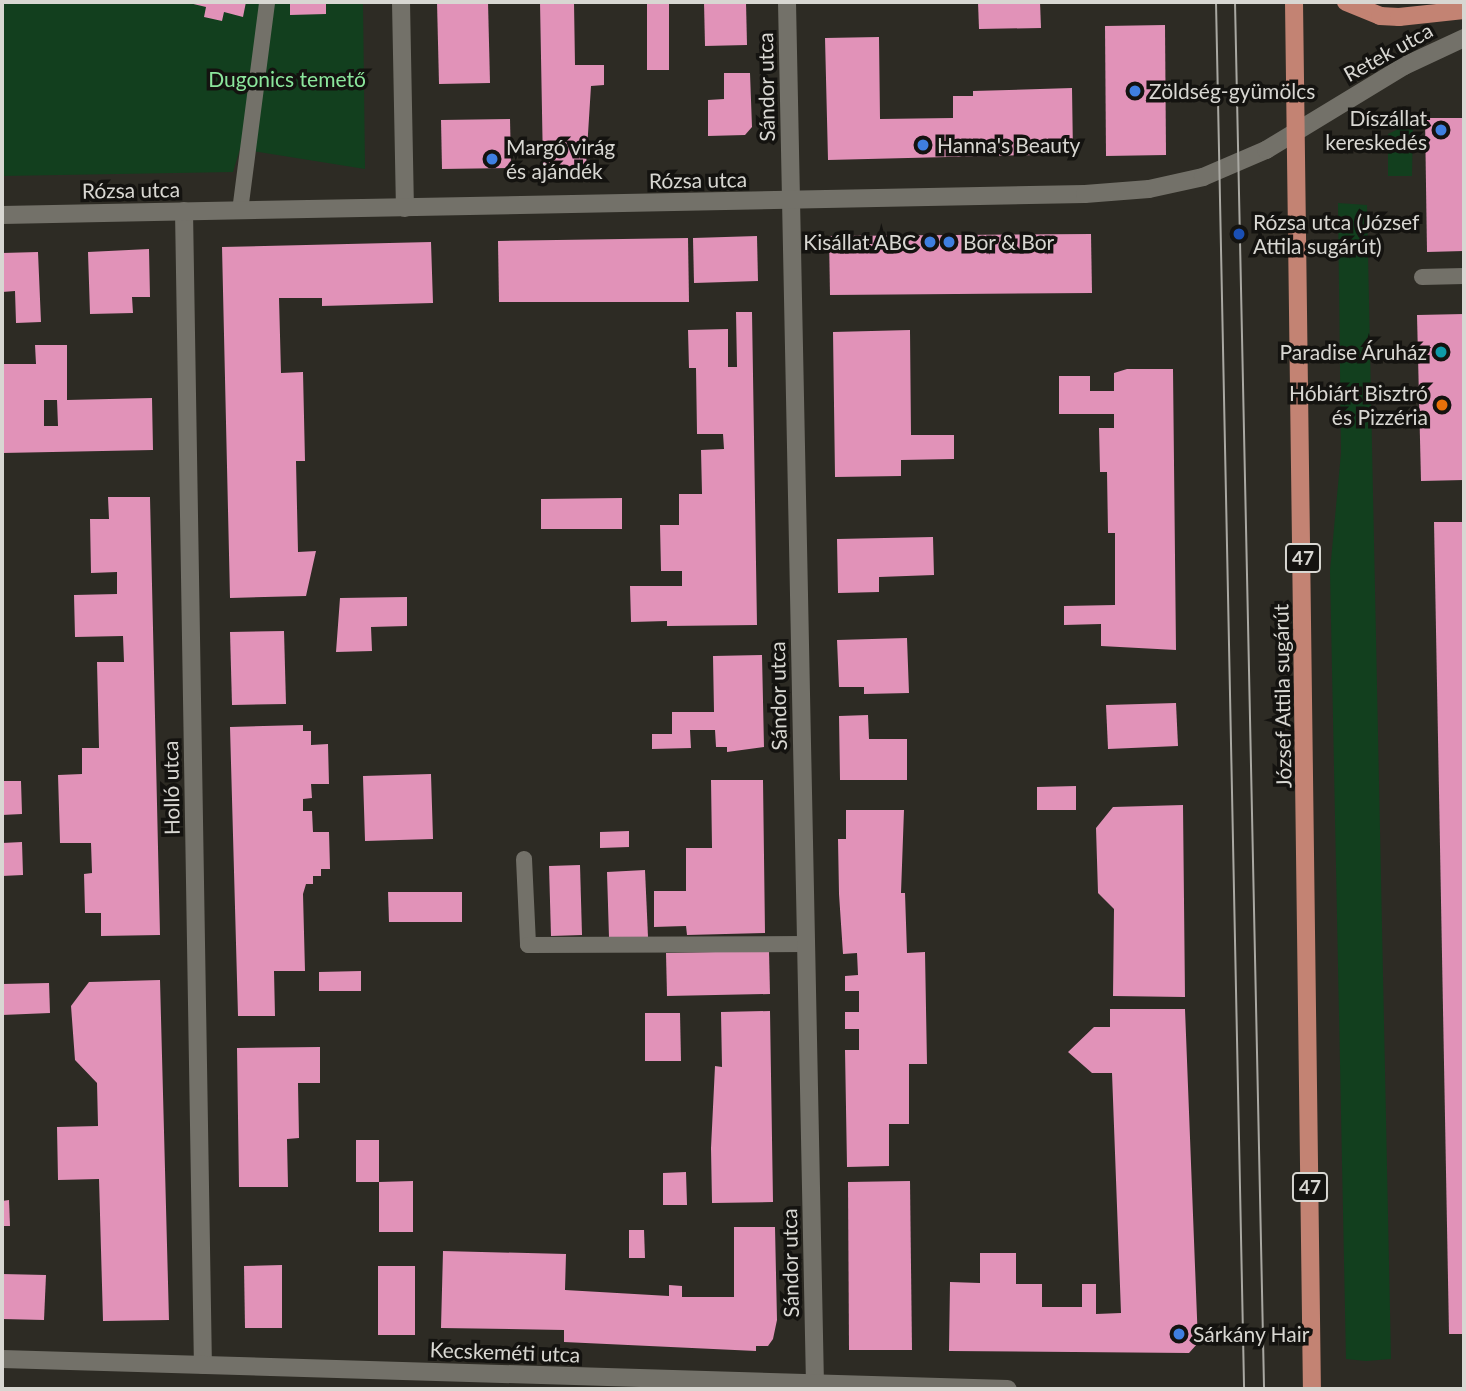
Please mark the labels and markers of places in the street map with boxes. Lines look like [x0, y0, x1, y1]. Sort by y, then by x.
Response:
place label: Zöldség-gyümölcs [1149, 78, 1315, 104]
marker: Zöldség-gyümölcs [1127, 83, 1143, 99]
place label: Díszállat kereskedés [1325, 105, 1427, 155]
marker: Díszállat kereskedés [1433, 122, 1449, 138]
place label: Hanna's Beauty [937, 132, 1080, 158]
place label: Margó virág és ajándék [506, 134, 616, 184]
marker: Hanna's Beauty [915, 137, 931, 153]
marker: Margó virág és ajándék [484, 151, 500, 167]
place label: Rózsa utca (József Attila sugárút) [1253, 209, 1419, 259]
marker: Rózsa utca (József Attila sugárút) [1231, 226, 1247, 242]
place label: Kisállat ABC [803, 229, 916, 255]
place label: Bor & Bor [963, 229, 1055, 255]
marker: Kisállat ABC [922, 234, 938, 250]
marker: Bor & Bor [941, 234, 957, 250]
place label: Paradise Áruház [1279, 339, 1427, 365]
marker: Paradise Áruház [1433, 344, 1449, 360]
place label: Hóbiárt Bisztró és Pizzéria [1289, 380, 1428, 430]
marker: Hóbiárt Bisztró és Pizzéria [1434, 397, 1450, 413]
place label: Sárkány Hair [1193, 1321, 1310, 1347]
marker: Sárkány Hair [1171, 1326, 1187, 1342]

